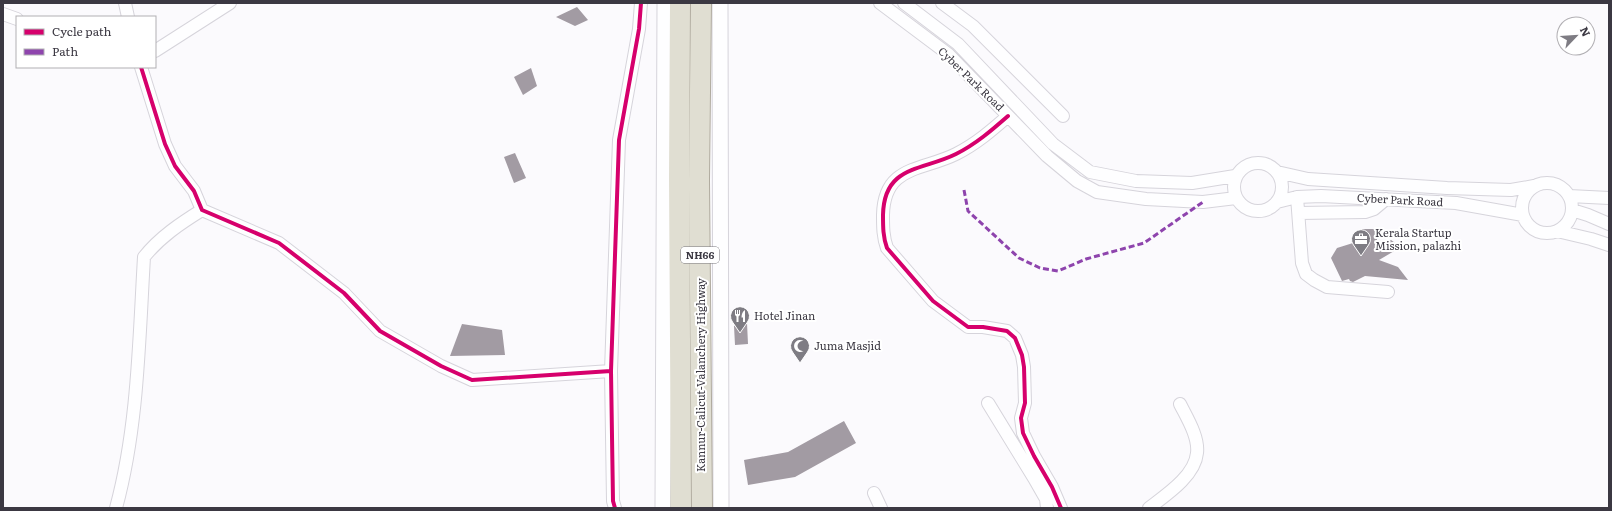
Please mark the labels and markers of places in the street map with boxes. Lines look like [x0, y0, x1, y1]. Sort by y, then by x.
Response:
place label: Kerala Startup Mission, palazhi [1375, 224, 1462, 253]
office icon: Kerala Startup Mission, palazhi [1350, 228, 1372, 256]
restaurant icon: Hotel Jinan [729, 305, 751, 333]
place label: Hotel Jinan [754, 307, 815, 323]
mosque icon: Juma Masjid [789, 335, 811, 363]
place label: Juma Masjid [814, 337, 881, 353]

